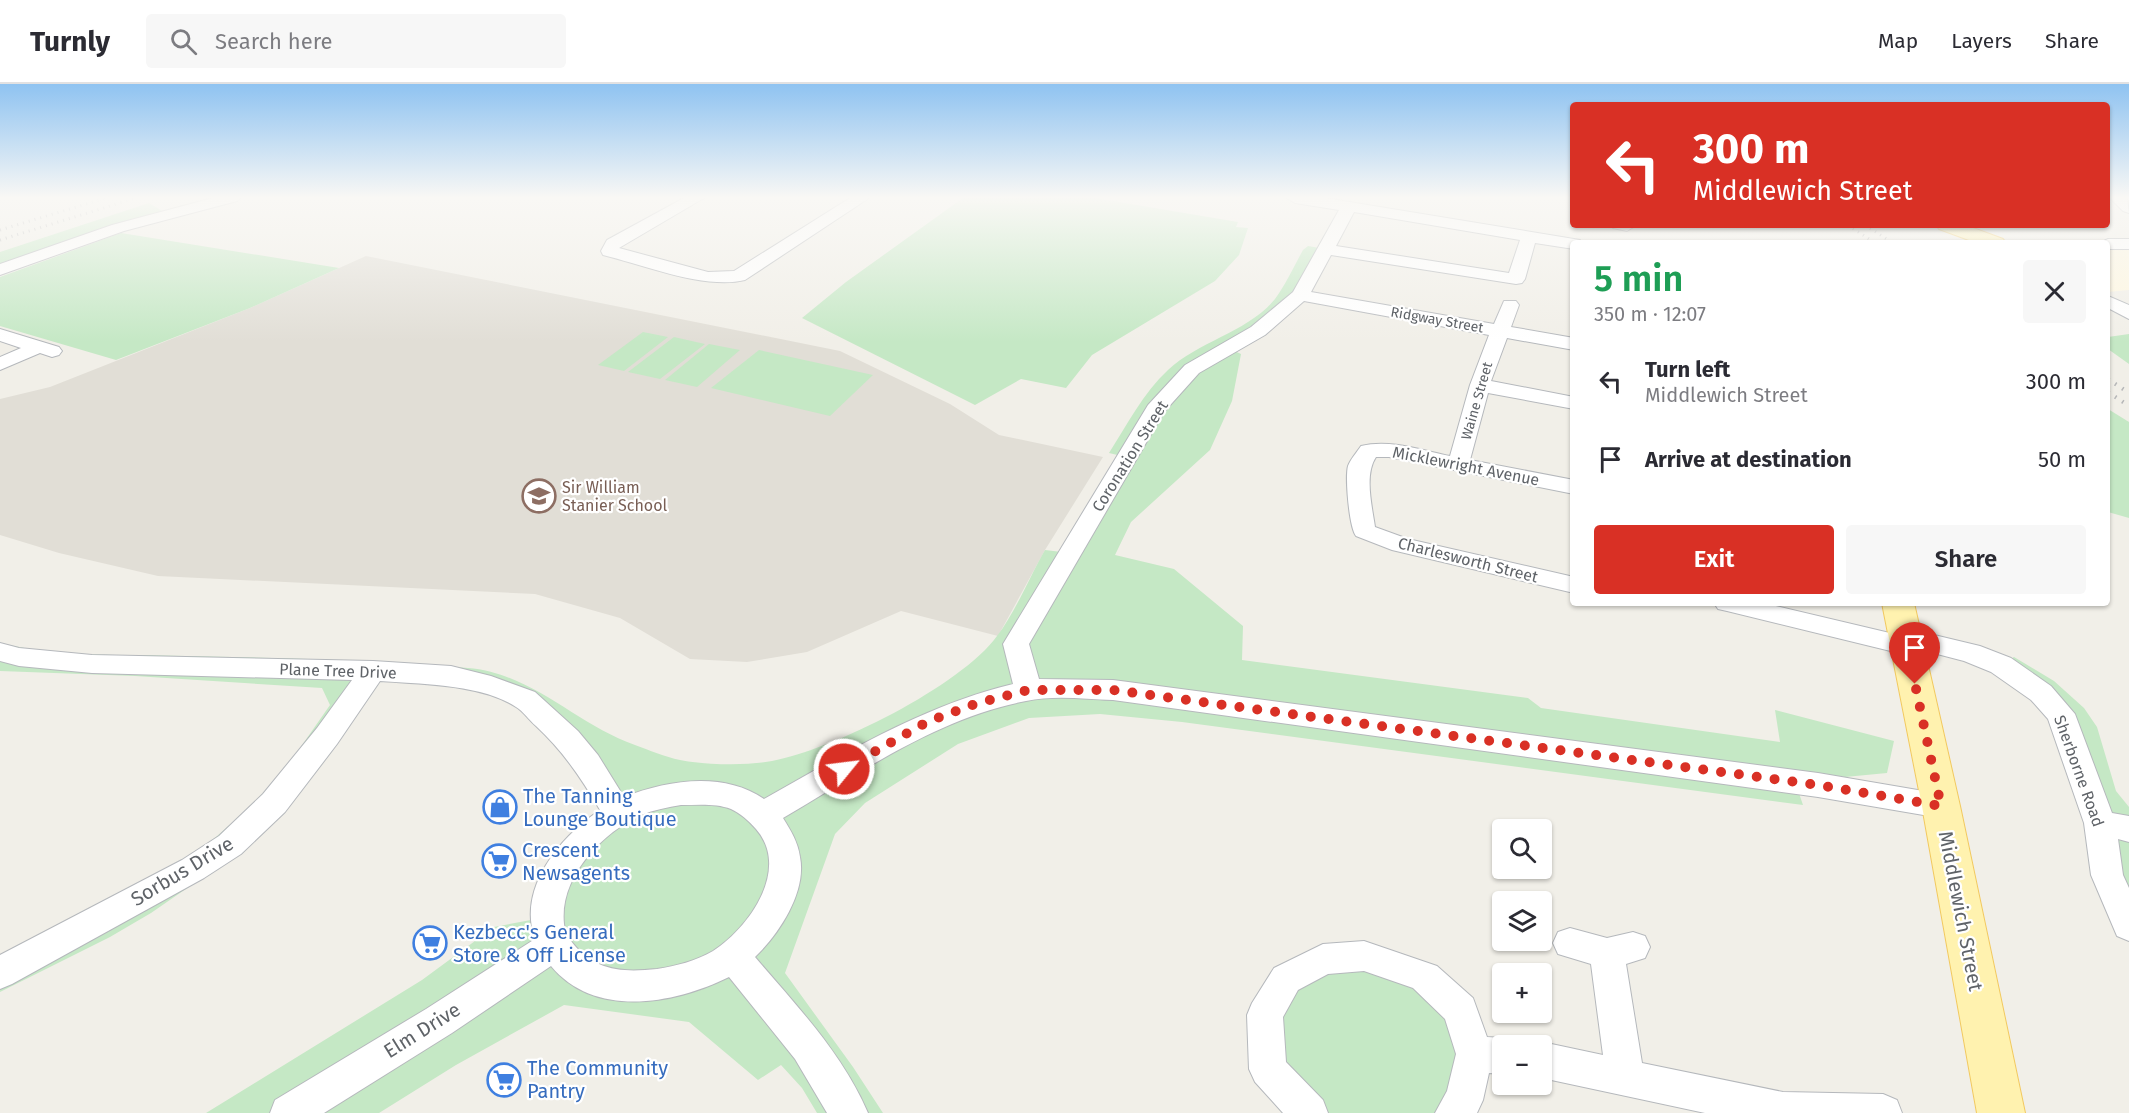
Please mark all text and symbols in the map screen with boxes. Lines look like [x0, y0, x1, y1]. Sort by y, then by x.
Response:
search box [146, 14, 566, 68]
text: Turnly [30, 25, 110, 58]
icon: search [167, 25, 200, 58]
text: Search here [215, 28, 332, 55]
text: Map [1878, 28, 1918, 54]
text: Layers [1951, 28, 2012, 54]
text: Share [2045, 28, 2099, 54]
text: 300 m [1693, 124, 1809, 174]
icon: left [1594, 126, 1672, 204]
text: Middlewich Street [1693, 175, 1913, 207]
text: 5 min [1594, 257, 1683, 301]
button: close [2023, 260, 2086, 323]
text: 350 m · 12:07 [1594, 302, 1706, 326]
street label: Ridgway Street [1389, 303, 1486, 337]
text: Turn left [1645, 356, 1730, 383]
street label: Waine Street [1458, 359, 1496, 442]
icon: left [1594, 365, 1627, 398]
text: 300 m [2026, 368, 2086, 395]
text: Middlewich Street [1645, 383, 1808, 407]
street label: Coronation Street [1088, 397, 1172, 515]
street label: Micklewright Avenue [1391, 442, 1541, 490]
icon: arrive [1594, 443, 1627, 476]
text: Arrive at destination [1645, 446, 1852, 473]
text: 50 m [2038, 446, 2086, 473]
school or university icon: Sir William Stanier School [521, 478, 557, 514]
place label: Sir William Stanier School [562, 478, 668, 515]
button: Exit [1594, 525, 1834, 594]
button: Share [1846, 525, 2086, 594]
street label: Charlesworth Street [1396, 533, 1540, 587]
pin [1889, 622, 1940, 684]
icon: arrive [1898, 631, 1931, 664]
street label: Plane Tree Drive [279, 659, 397, 683]
street label: Sherborne Road [2050, 713, 2108, 829]
position arrow [812, 737, 876, 801]
place label: The Tanning Lounge Boutique [523, 784, 677, 831]
shop icon: The Tanning Lounge Boutique [482, 789, 518, 825]
map controls [1492, 819, 1552, 1095]
button: search [1492, 819, 1552, 879]
street label: Middlewich Street [1934, 829, 1988, 994]
street label: Sorbus Drive [126, 831, 238, 911]
place label: Crescent Newsagents [522, 838, 630, 885]
supermarket icon: Crescent Newsagents [481, 843, 517, 879]
button: layers [1492, 891, 1552, 951]
place label: Kezbecc's General Store & Off License [453, 920, 626, 967]
supermarket icon: Kezbecc's General Store & Off License [412, 925, 448, 961]
button: + [1492, 963, 1552, 1023]
street label: Elm Drive [379, 997, 465, 1063]
button: − [1492, 1035, 1552, 1095]
place label: The Community Pantry [527, 1056, 668, 1103]
supermarket icon: The Community Pantry [486, 1062, 522, 1098]

